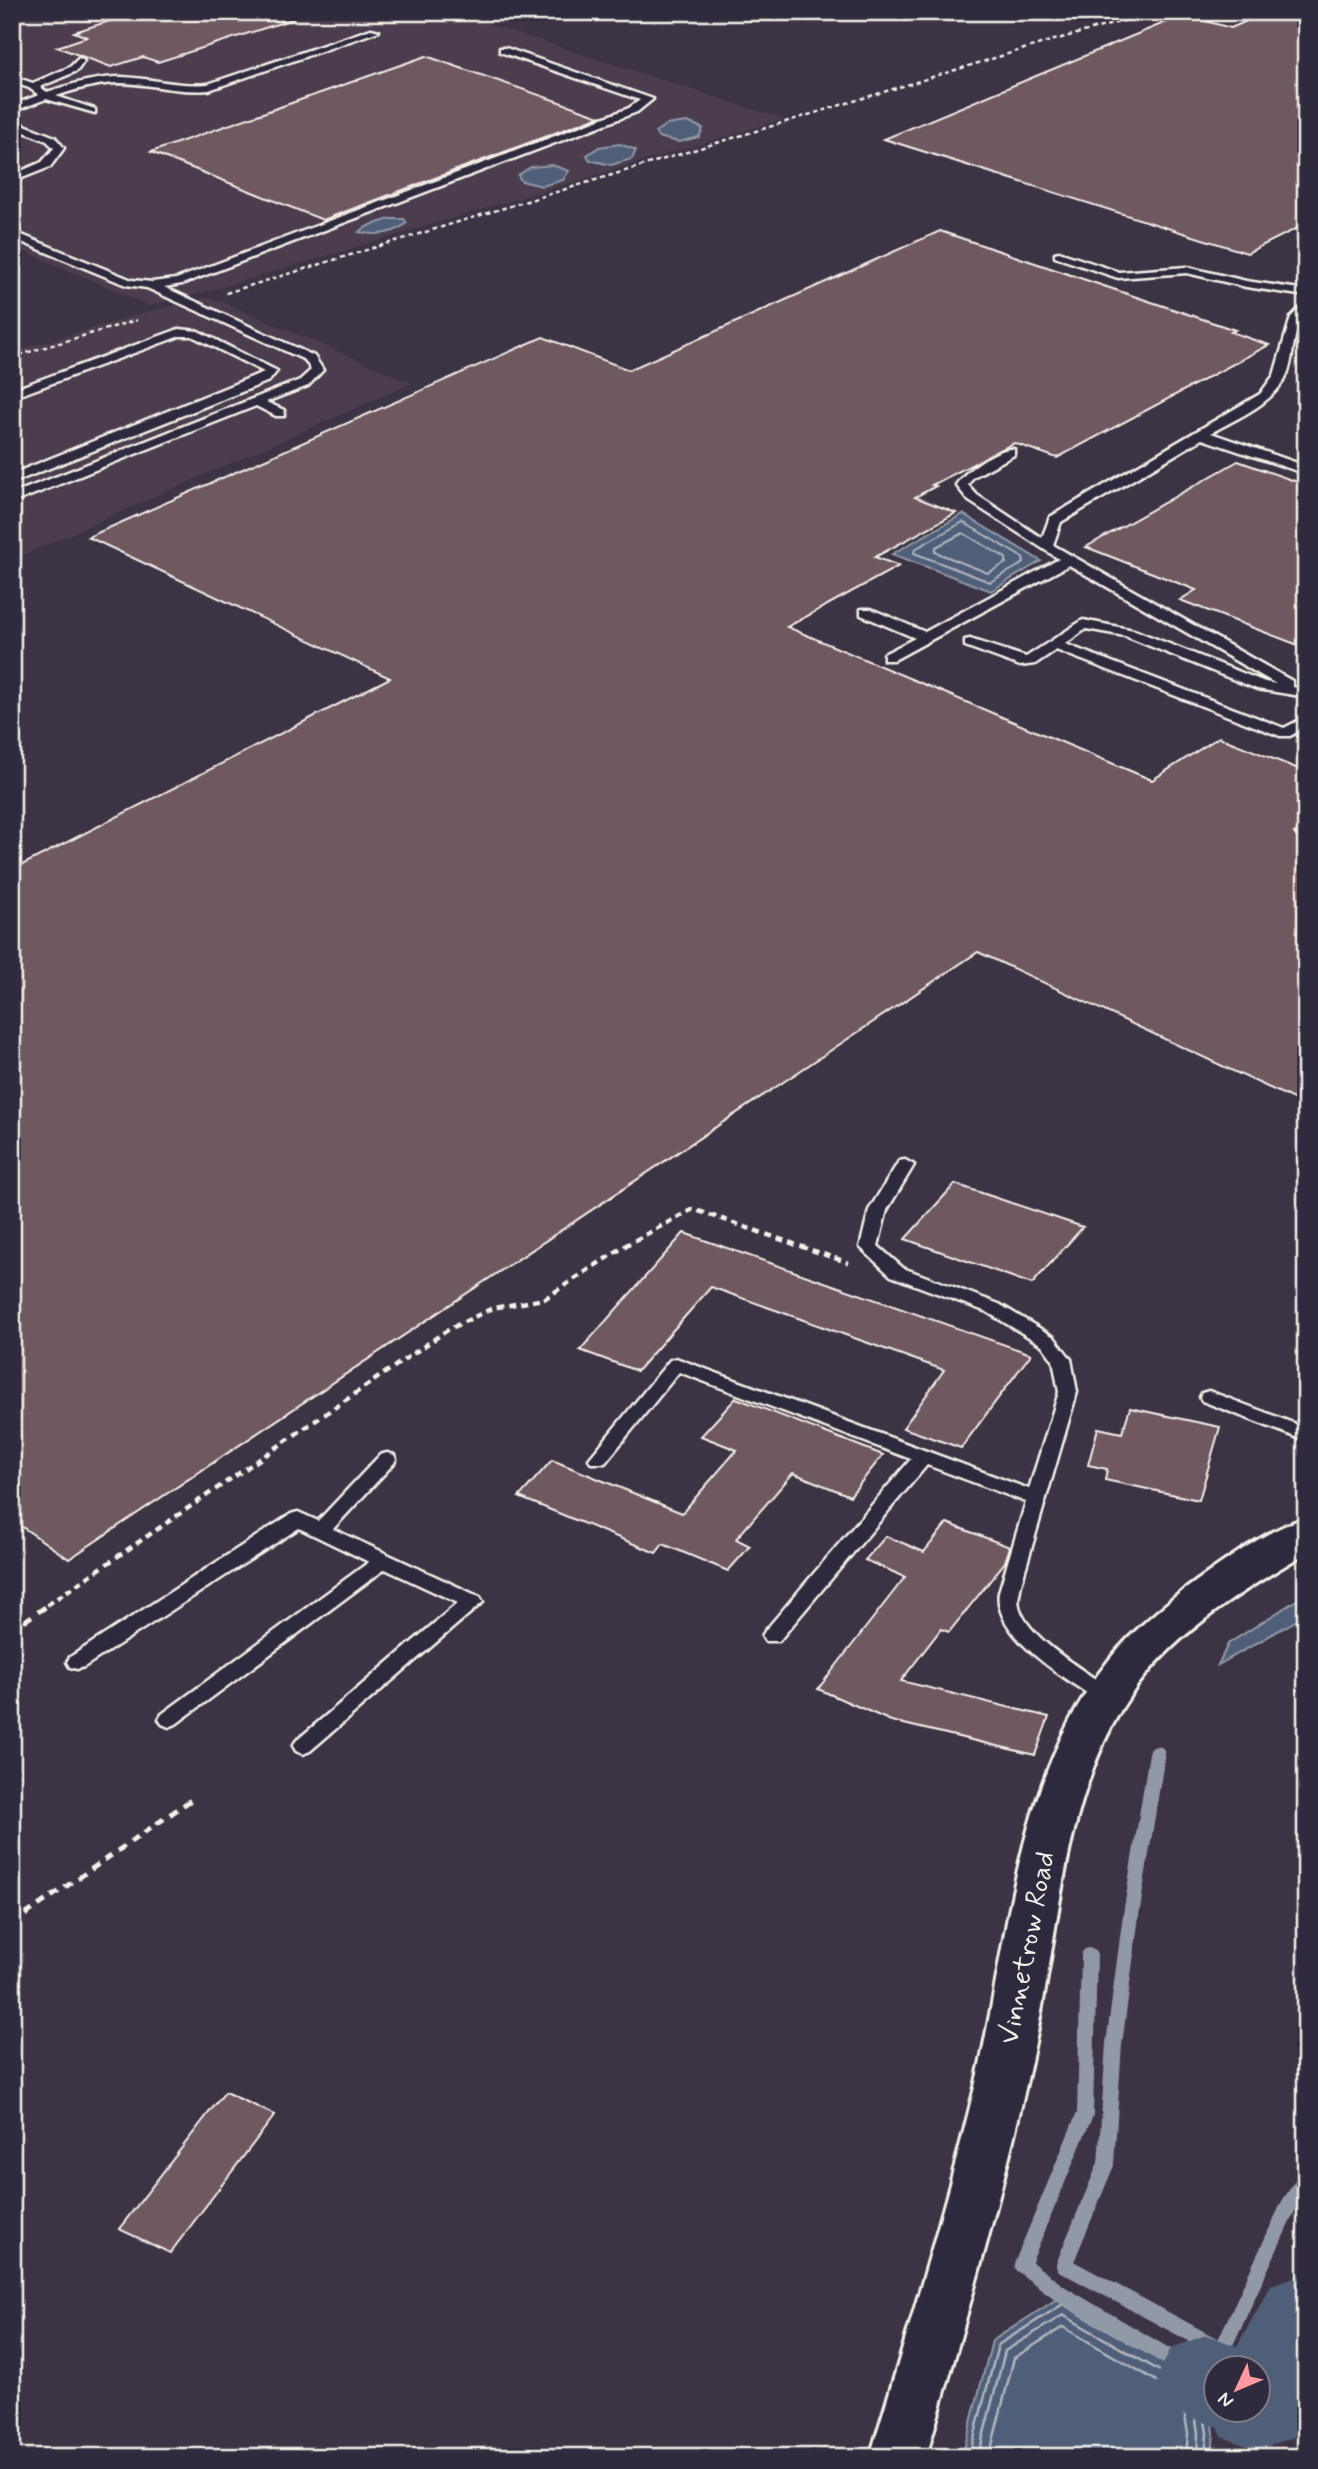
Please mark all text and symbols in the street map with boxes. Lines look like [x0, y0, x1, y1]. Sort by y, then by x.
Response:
street label: Vinnetrow Road [991, 1848, 1065, 2048]
north arrow [1202, 2354, 1272, 2424]
text: N [1212, 2387, 1239, 2413]

